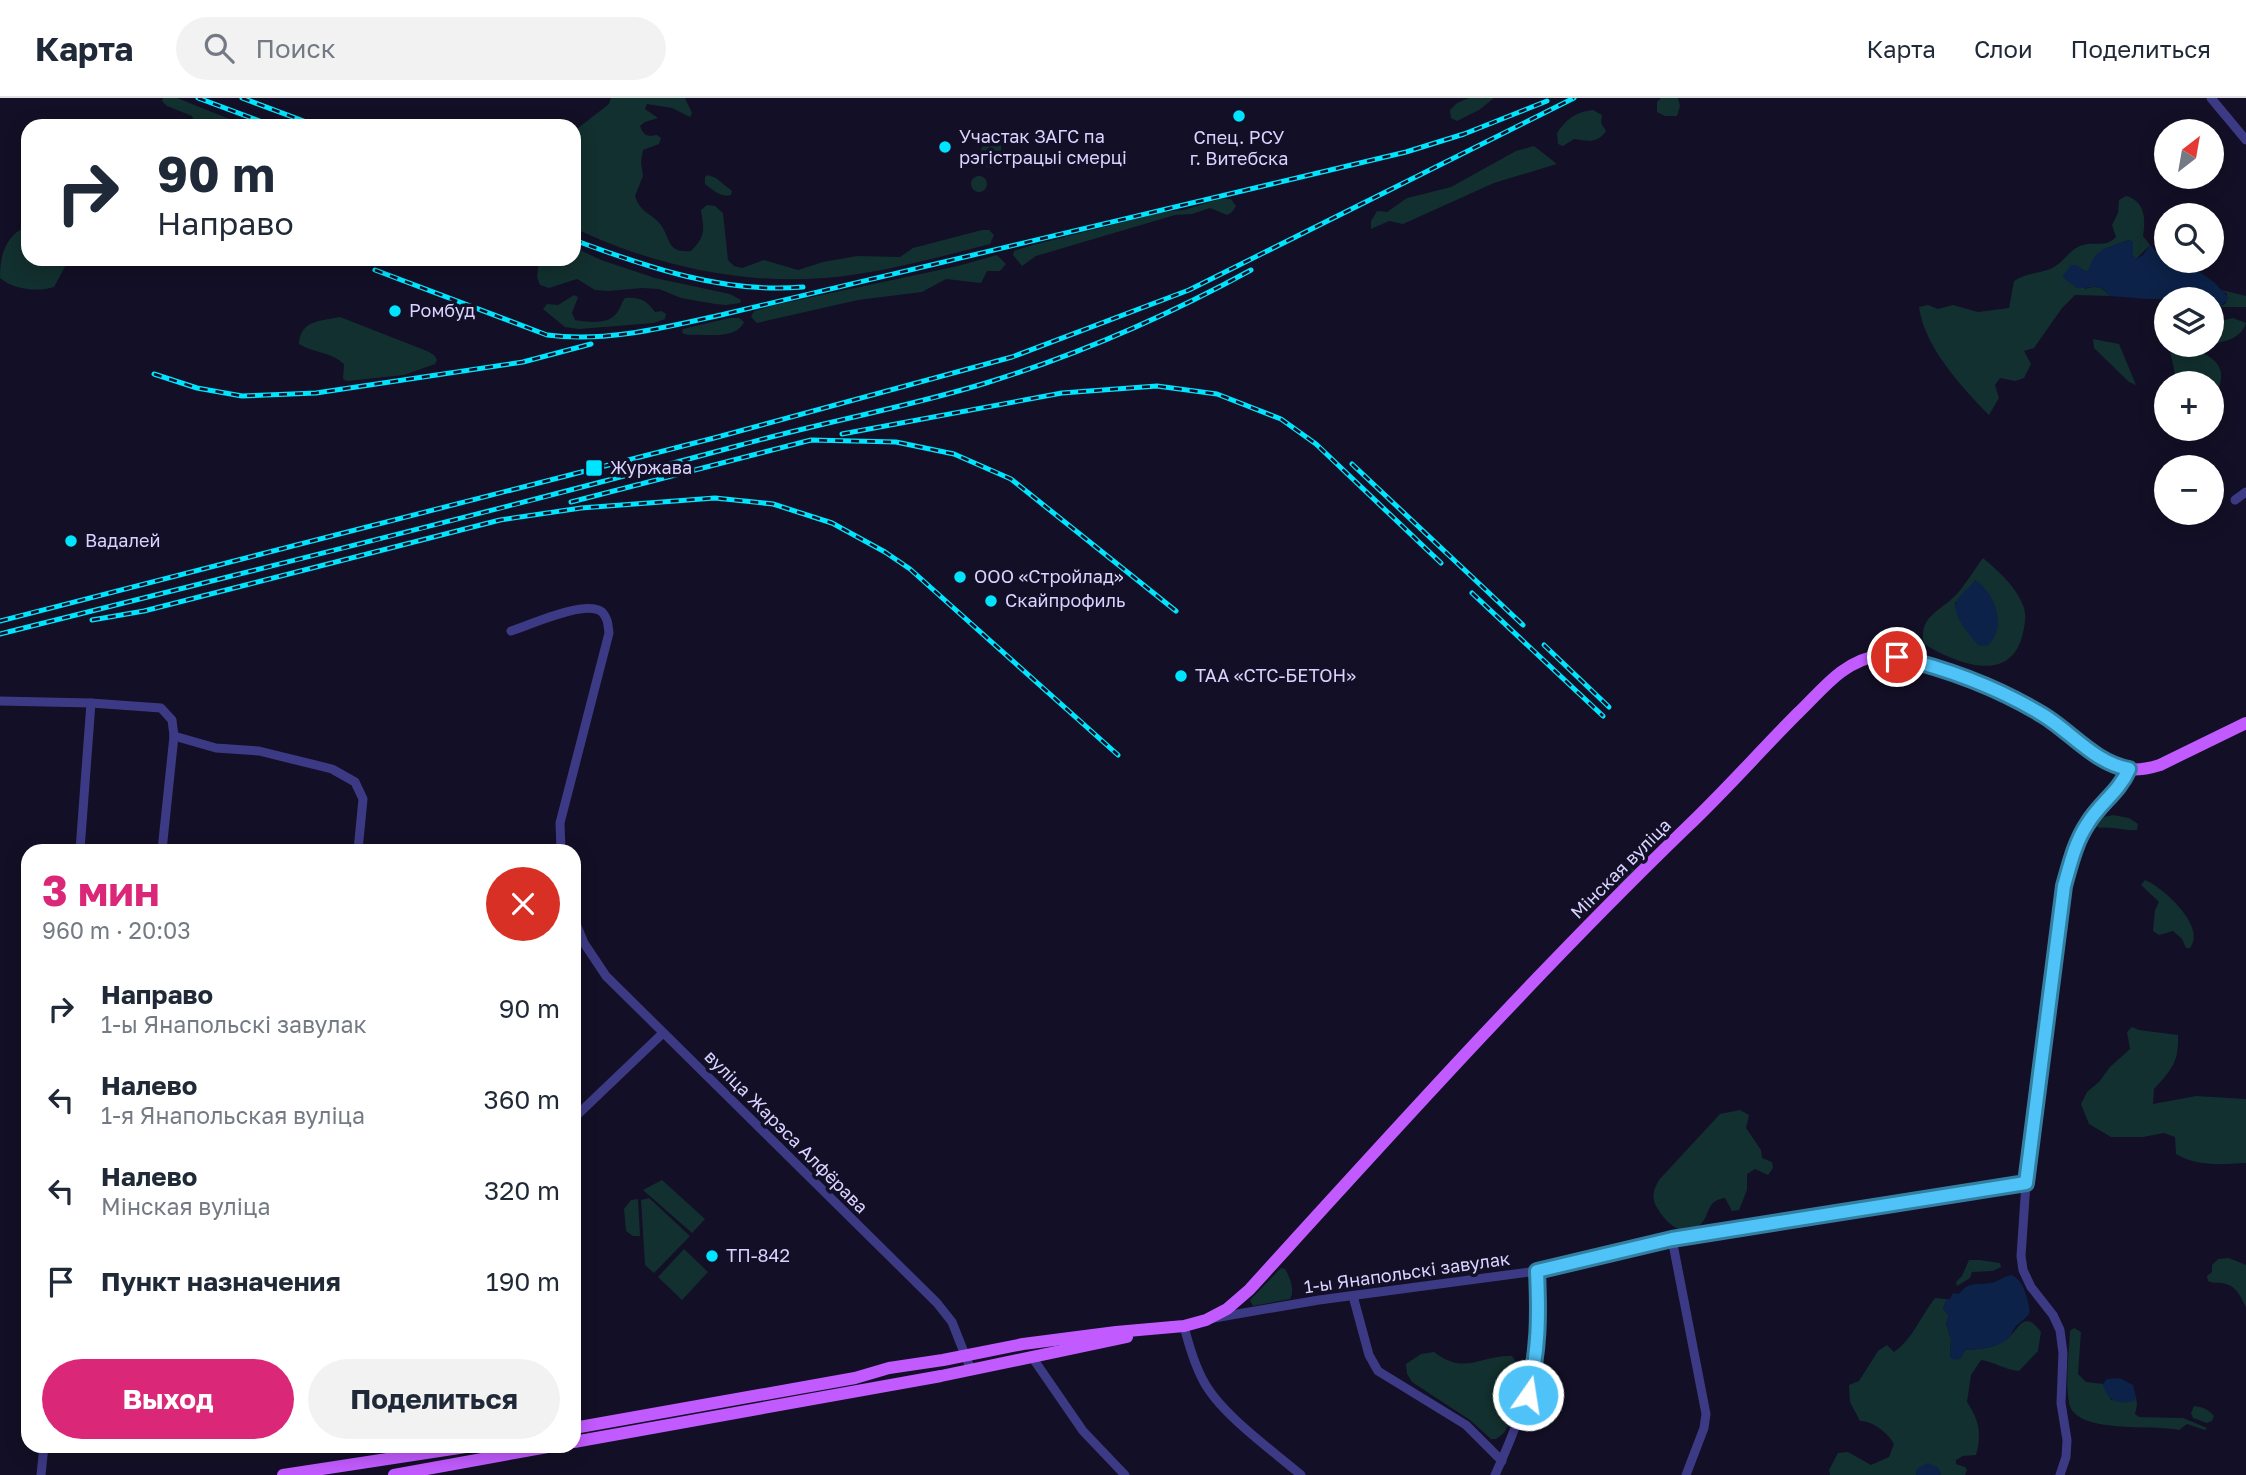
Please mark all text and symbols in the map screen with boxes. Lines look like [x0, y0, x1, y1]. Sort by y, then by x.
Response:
search box [176, 17, 666, 80]
text: Карта [35, 29, 134, 68]
icon: search [200, 29, 238, 67]
text: Поиск [256, 33, 336, 64]
text: Карта [1866, 34, 1936, 63]
text: Слои [1974, 34, 2033, 63]
text: Поделиться [2071, 34, 2211, 63]
marker: Спец. РСУ г. Витебска [1231, 108, 1247, 124]
north arrow [2154, 119, 2224, 189]
map controls [2154, 119, 2224, 525]
place label: Участак ЗАГС па рэгістрацыі смерці [959, 125, 1127, 168]
place label: Спец. РСУ г. Витебска [1190, 126, 1288, 169]
marker: Участак ЗАГС па рэгістрацыі смерці [937, 139, 953, 155]
text: 90 m [157, 144, 275, 203]
icon: right [42, 147, 133, 238]
button: search [2154, 203, 2224, 273]
text: Направо [157, 204, 294, 242]
button: layers [2154, 287, 2224, 357]
place label: Ромбуд [409, 299, 475, 321]
marker: Ромбуд [387, 303, 403, 319]
button: + [2154, 371, 2224, 441]
button: − [2154, 455, 2224, 525]
place label: Журжава [610, 456, 692, 478]
marker: Журжава [584, 458, 604, 478]
place label: Вадалей [85, 529, 160, 551]
marker: Вадалей [63, 533, 79, 549]
place label: ООО «Стройлад» [974, 565, 1124, 587]
marker: ООО «Стройлад» [952, 569, 968, 585]
place label: Скайпрофиль [1005, 589, 1126, 611]
marker: Скайпрофиль [983, 593, 999, 609]
pin [1867, 627, 1927, 687]
icon: arrive [1878, 638, 1916, 676]
place label: ТАА «СТС-БЕТОН» [1195, 664, 1356, 686]
marker: ТАА «СТС-БЕТОН» [1173, 668, 1189, 684]
street label: Мінская вуліца [1566, 814, 1675, 923]
text: 3 мин [42, 865, 160, 915]
button: close [486, 867, 560, 941]
text: 960 m · 20:03 [42, 916, 191, 944]
text: Направо [101, 979, 213, 1010]
icon: right [42, 990, 80, 1028]
text: 90 m [499, 993, 560, 1024]
text: 1-ы Янапольскі завулак [101, 1010, 367, 1038]
street label: вуліца Жарэса Алфёрава [701, 1045, 873, 1217]
text: Налево [101, 1070, 197, 1101]
icon: left [42, 1081, 80, 1119]
text: 360 m [483, 1084, 560, 1115]
text: 1-я Янапольская вуліца [101, 1101, 365, 1129]
text: Налево [101, 1161, 197, 1192]
icon: left [42, 1172, 80, 1210]
text: 320 m [484, 1175, 560, 1206]
text: Мінская вуліца [101, 1192, 270, 1220]
place label: ТП-842 [726, 1244, 790, 1266]
street label: 1-ы Янапольскі завулак [1302, 1247, 1511, 1297]
marker: ТП-842 [704, 1248, 720, 1264]
icon: arrive [42, 1263, 80, 1301]
text: Пункт назначения [101, 1266, 341, 1297]
text: 190 m [486, 1266, 560, 1297]
position arrow [1491, 1358, 1565, 1432]
button: Выход [42, 1359, 294, 1439]
button: Поделиться [308, 1359, 560, 1439]

